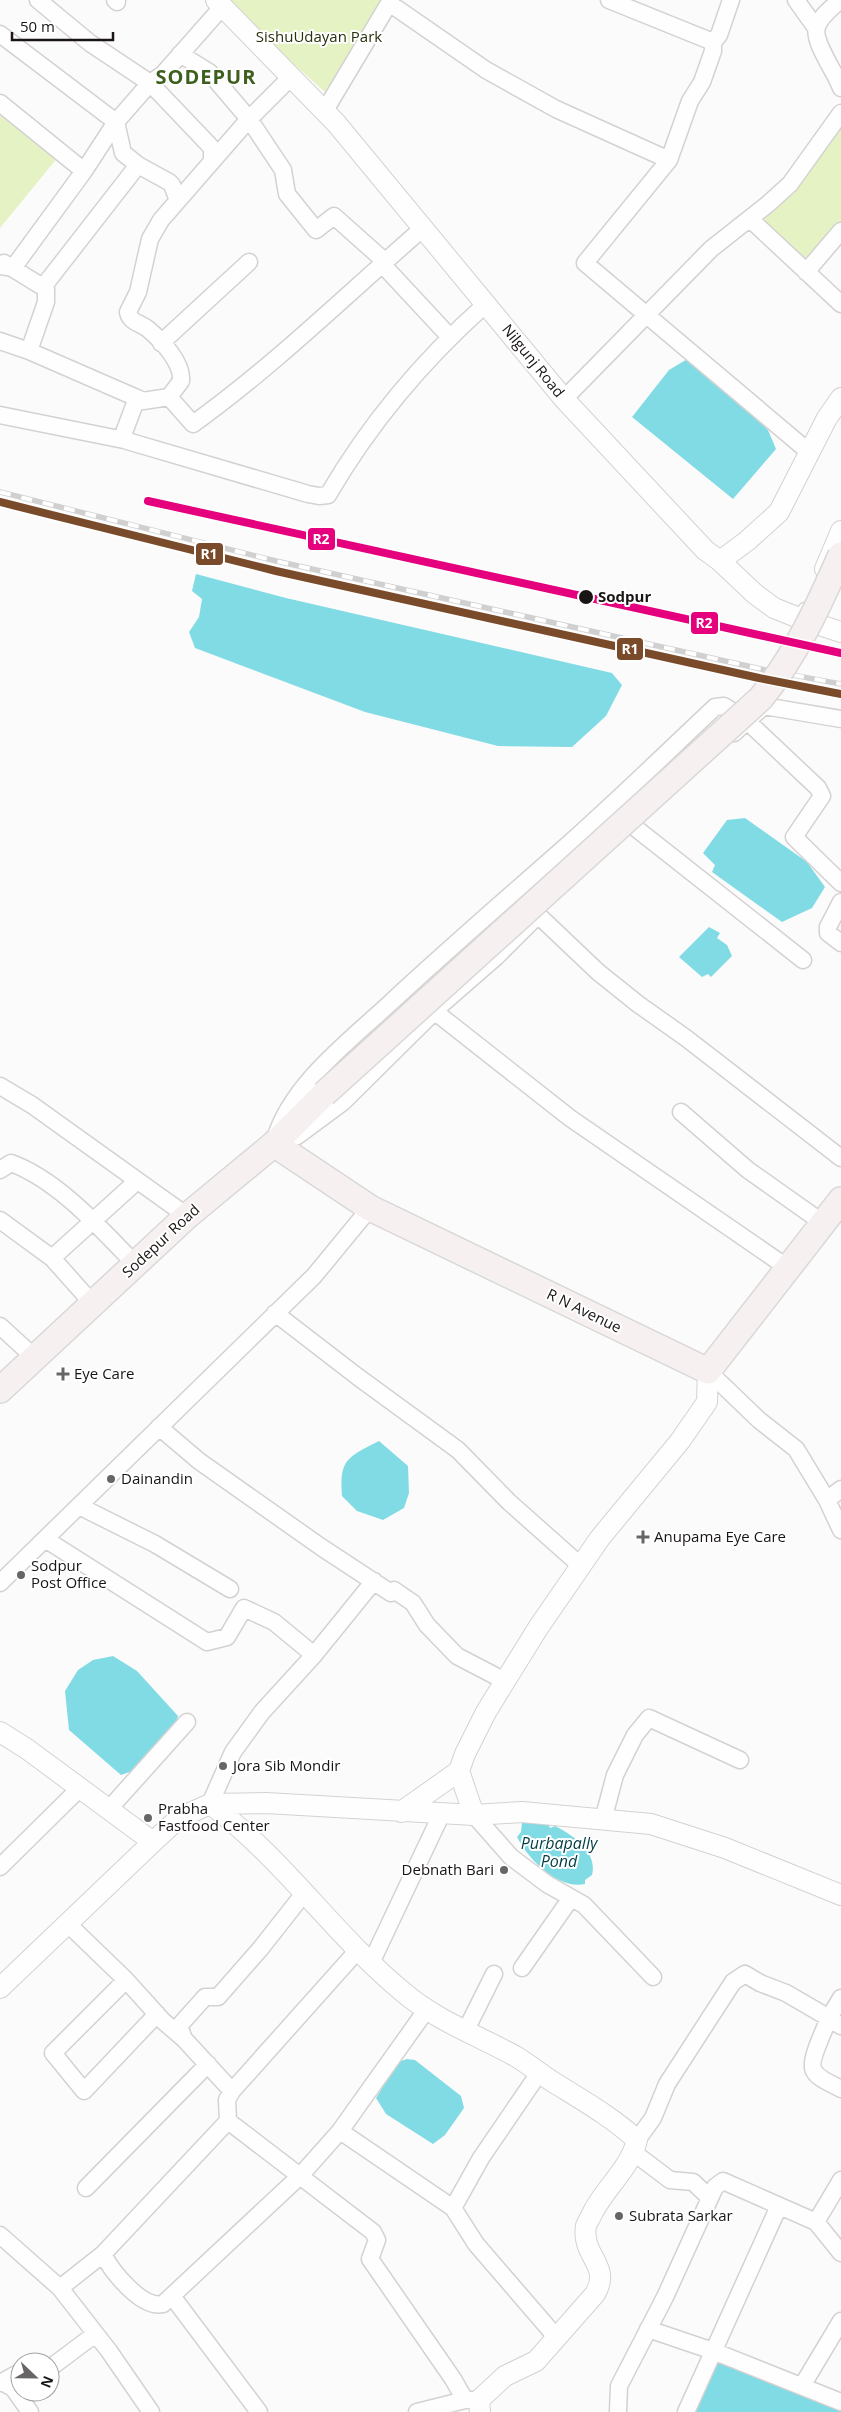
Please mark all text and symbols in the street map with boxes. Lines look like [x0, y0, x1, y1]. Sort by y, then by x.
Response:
scale bar [12, 10, 114, 42]
text: 50 m [20, 16, 55, 36]
park label: SishuUdayan Park [256, 26, 382, 46]
district label: SODEPUR [156, 63, 256, 90]
street label: Nilgunj Road [498, 320, 570, 401]
line badge: R2 [307, 527, 336, 551]
text: R2 [312, 529, 330, 548]
line badge: R1 [195, 542, 224, 566]
text: R1 [200, 544, 218, 563]
place label: Sodpur [598, 586, 651, 606]
marker: Sodpur [577, 588, 595, 606]
line badge: R2 [690, 611, 719, 635]
text: R2 [695, 613, 713, 632]
line badge: R1 [616, 637, 644, 661]
text: R1 [621, 639, 639, 658]
street label: Sodepur Road [117, 1199, 203, 1281]
street label: R N Avenue [544, 1283, 625, 1337]
place label: Eye Care [74, 1363, 135, 1383]
marker: Eye Care [56, 1367, 70, 1381]
place label: Dainandin [121, 1468, 193, 1488]
marker: Dainandin [105, 1473, 117, 1485]
place label: Anupama Eye Care [654, 1526, 786, 1546]
marker: Anupama Eye Care [636, 1530, 650, 1544]
place label: Sodpur Post Office [31, 1555, 107, 1592]
marker: Sodpur Post Office [15, 1569, 27, 1581]
place label: Jora Sib Mondir [231, 1755, 340, 1775]
marker: Jora Sib Mondir [217, 1760, 229, 1772]
place label: Prabha Fastfood Center [158, 1798, 270, 1835]
marker: Prabha Fastfood Center [142, 1812, 154, 1824]
water label: Purbapally Pond [521, 1832, 599, 1872]
place label: Debnath Bari [402, 1859, 494, 1879]
marker: Debnath Bari [498, 1864, 510, 1876]
place label: Subrata Sarkar [629, 2205, 733, 2225]
marker: Subrata Sarkar [613, 2210, 625, 2222]
north arrow [10, 2352, 60, 2402]
text: N [37, 2373, 58, 2391]

